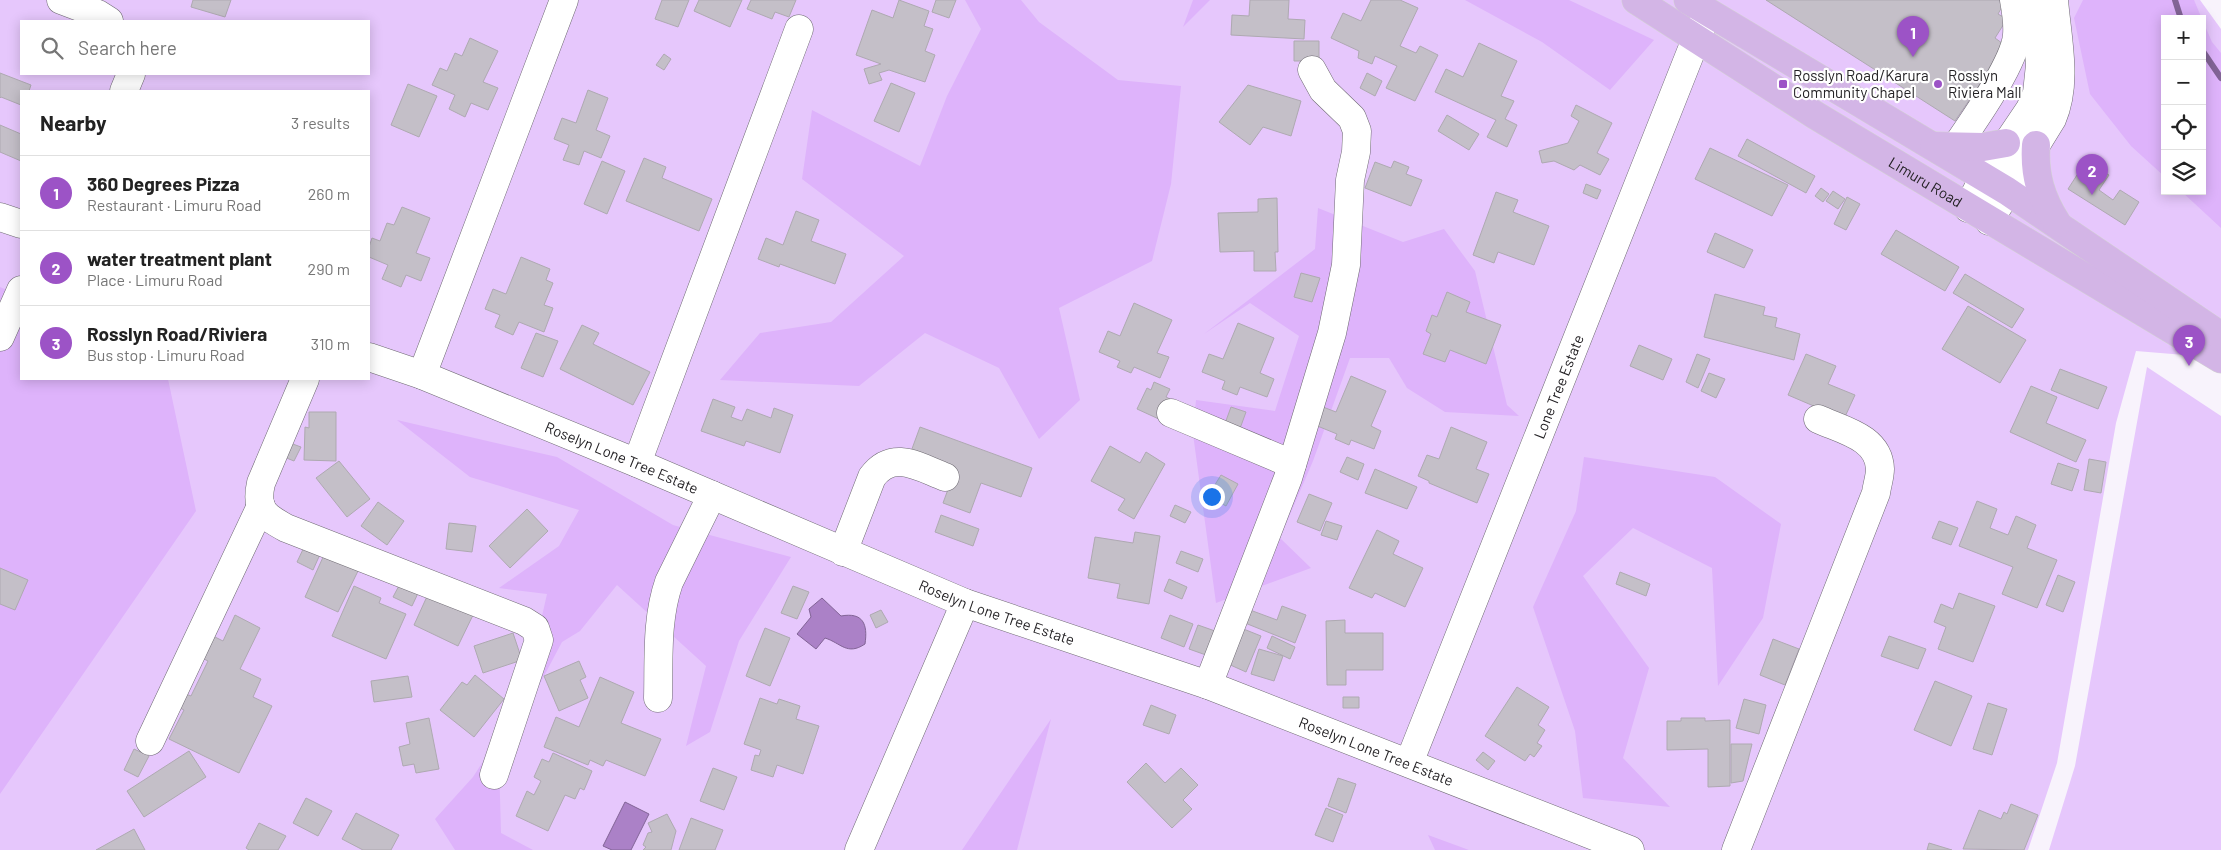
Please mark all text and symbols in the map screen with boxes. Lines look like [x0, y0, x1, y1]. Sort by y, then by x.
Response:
map controls [2161, 15, 2206, 195]
button: + [2161, 15, 2206, 60]
pin: 1 [1897, 16, 1929, 57]
search box [20, 20, 370, 75]
icon: search [38, 34, 66, 62]
text: Search here [78, 36, 177, 59]
button: − [2161, 60, 2206, 105]
place label: Rosslyn Road/Karura Community Chapel [1793, 66, 1929, 101]
place label: Rosslyn Riviera Mall [1948, 66, 2021, 101]
marker: Rosslyn Road/Karura Community Chapel [1777, 78, 1789, 90]
marker: Rosslyn Riviera Mall [1932, 78, 1944, 90]
button: locate [2161, 105, 2206, 150]
text: Nearby [40, 110, 106, 135]
text: 3 results [291, 113, 350, 132]
button: layers [2161, 150, 2206, 195]
street label: Limuru Road [1886, 153, 1966, 211]
pin: 2 [2076, 154, 2108, 195]
text: 360 Degrees Pizza [87, 172, 239, 195]
text: 1 [53, 184, 59, 203]
text: 260 m [308, 184, 350, 203]
text: Restaurant · Limuru Road [87, 195, 262, 214]
text: water treatment plant [87, 247, 272, 270]
text: 2 [52, 259, 60, 278]
text: 290 m [308, 259, 350, 278]
text: Place · Limuru Road [87, 270, 223, 289]
text: Rosslyn Road/Riviera [87, 322, 267, 345]
pin: 3 [2173, 325, 2205, 366]
street label: Lone Tree Estate [1530, 332, 1587, 441]
text: 3 [52, 334, 60, 353]
text: 310 m [311, 334, 350, 353]
text: Bus stop · Limuru Road [87, 345, 245, 364]
street label: Roselyn Lone Tree Estate [542, 417, 701, 497]
your location [1199, 484, 1225, 510]
street label: Roselyn Lone Tree Estate [916, 575, 1077, 648]
street label: Roselyn Lone Tree Estate [1296, 712, 1456, 789]

